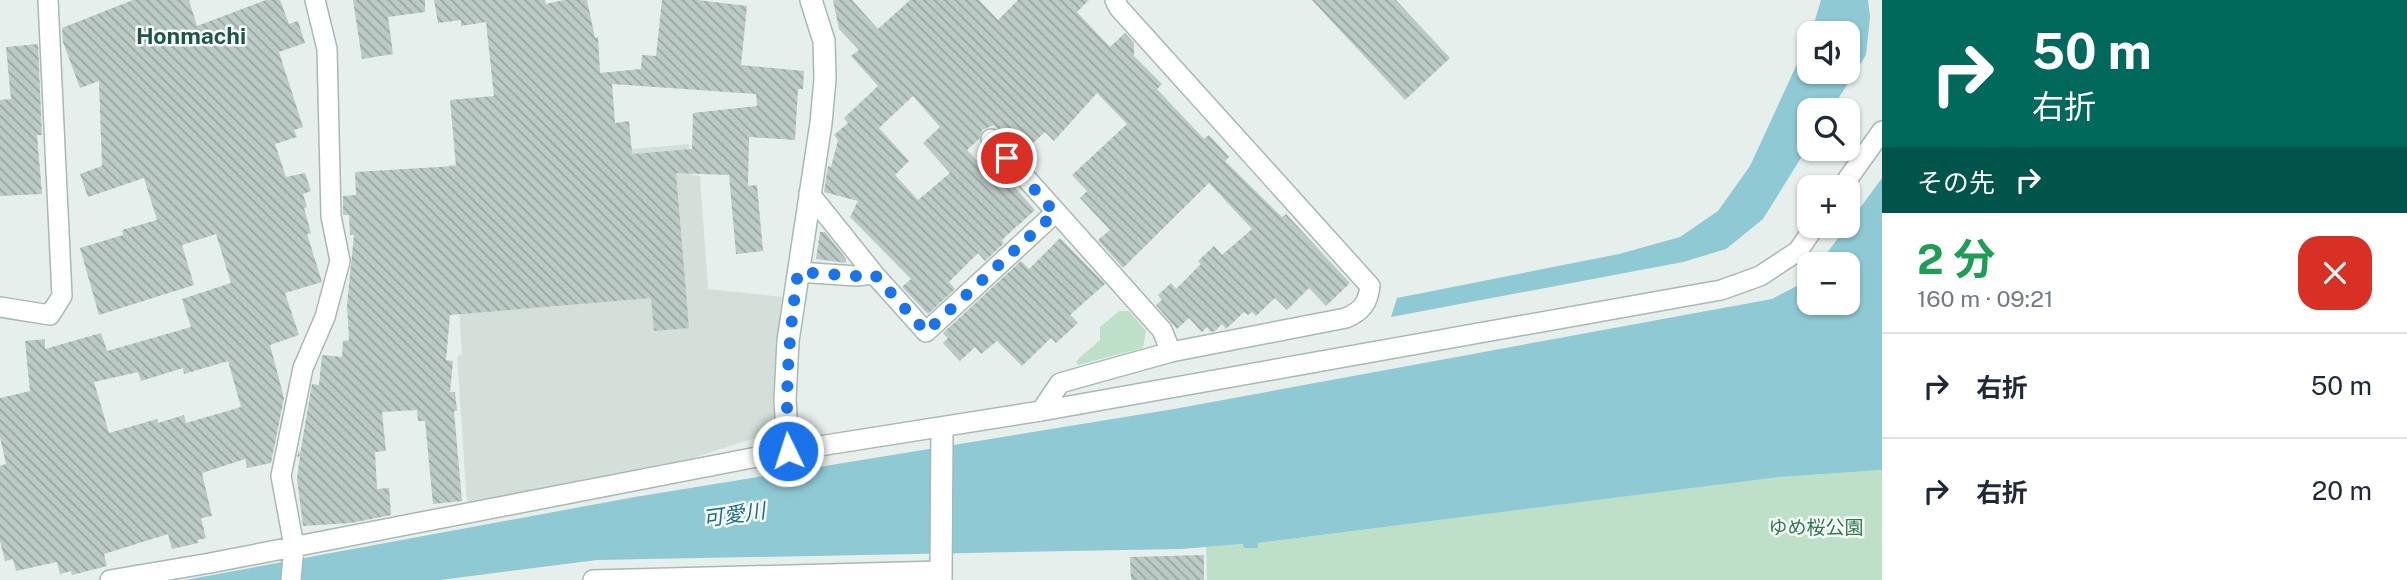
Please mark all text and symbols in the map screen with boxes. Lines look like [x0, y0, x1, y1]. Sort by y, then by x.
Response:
map controls [1797, 21, 1860, 315]
button: sound [1797, 21, 1860, 84]
district label: Honmachi [136, 22, 246, 49]
text: 50 m [2032, 22, 2152, 80]
icon: right [1917, 28, 2008, 119]
text: 右折 [2032, 88, 2096, 125]
button: search [1797, 98, 1860, 161]
pin [977, 128, 1037, 188]
icon: arrive [988, 139, 1026, 177]
icon: right [2009, 161, 2047, 199]
text: その先 [1917, 167, 1995, 198]
button: + [1797, 175, 1860, 238]
text: 2 分 [1917, 234, 1995, 283]
button: close [2298, 236, 2372, 310]
button: − [1797, 252, 1860, 315]
text: 160 m · 09:21 [1917, 285, 2053, 312]
icon: right [1917, 367, 1955, 405]
text: 50 m [2311, 370, 2372, 401]
text: 右折 [1976, 372, 2028, 403]
position arrow [751, 414, 825, 488]
icon: right [1917, 472, 1955, 510]
text: 20 m [2312, 475, 2372, 506]
text: 右折 [1976, 477, 2028, 508]
water label: 可愛川 [701, 497, 769, 531]
park label: ゆめ桜公園 [1768, 516, 1864, 538]

